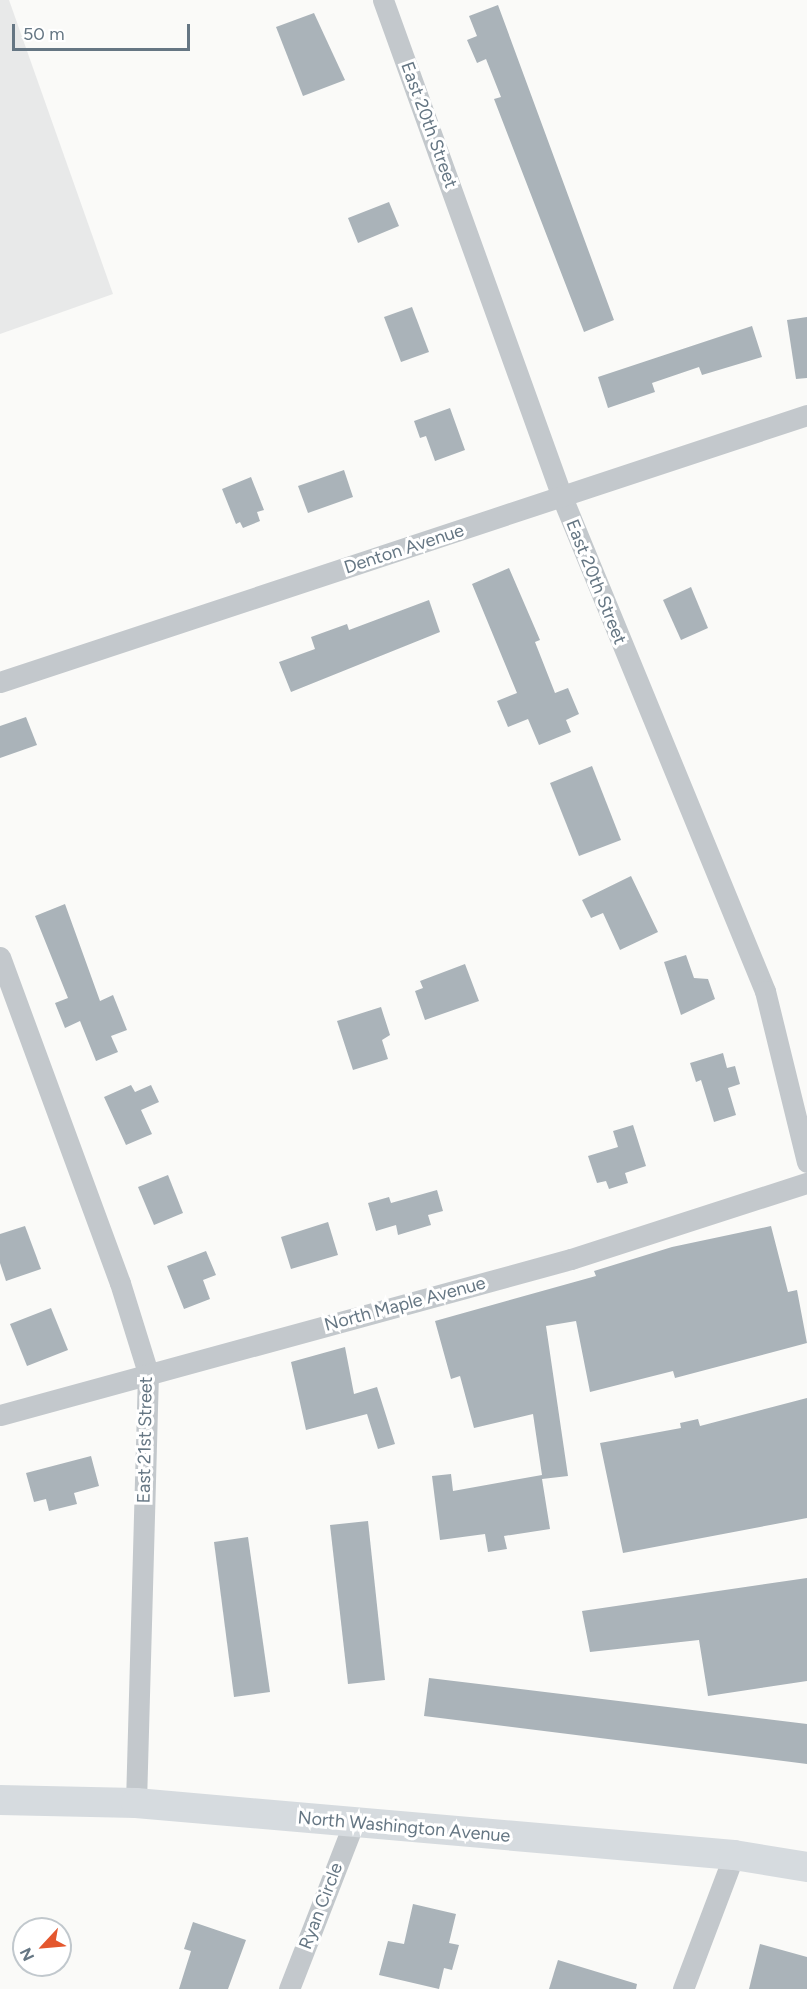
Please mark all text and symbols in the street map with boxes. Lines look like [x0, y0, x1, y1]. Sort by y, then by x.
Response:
scale bar [15, 12, 194, 50]
text: 50 m [23, 23, 65, 45]
street label: East 20th Street [396, 59, 462, 191]
street label: East 20th Street [561, 516, 631, 648]
street label: Denton Avenue [341, 519, 467, 579]
street label: North Maple Avenue [322, 1272, 488, 1336]
street label: East 21st Street [133, 1376, 157, 1504]
street label: North Washington Avenue [297, 1807, 511, 1847]
street label: Ryan Circle [295, 1860, 347, 1952]
north arrow [12, 1917, 72, 1977]
text: N [16, 1945, 38, 1964]

